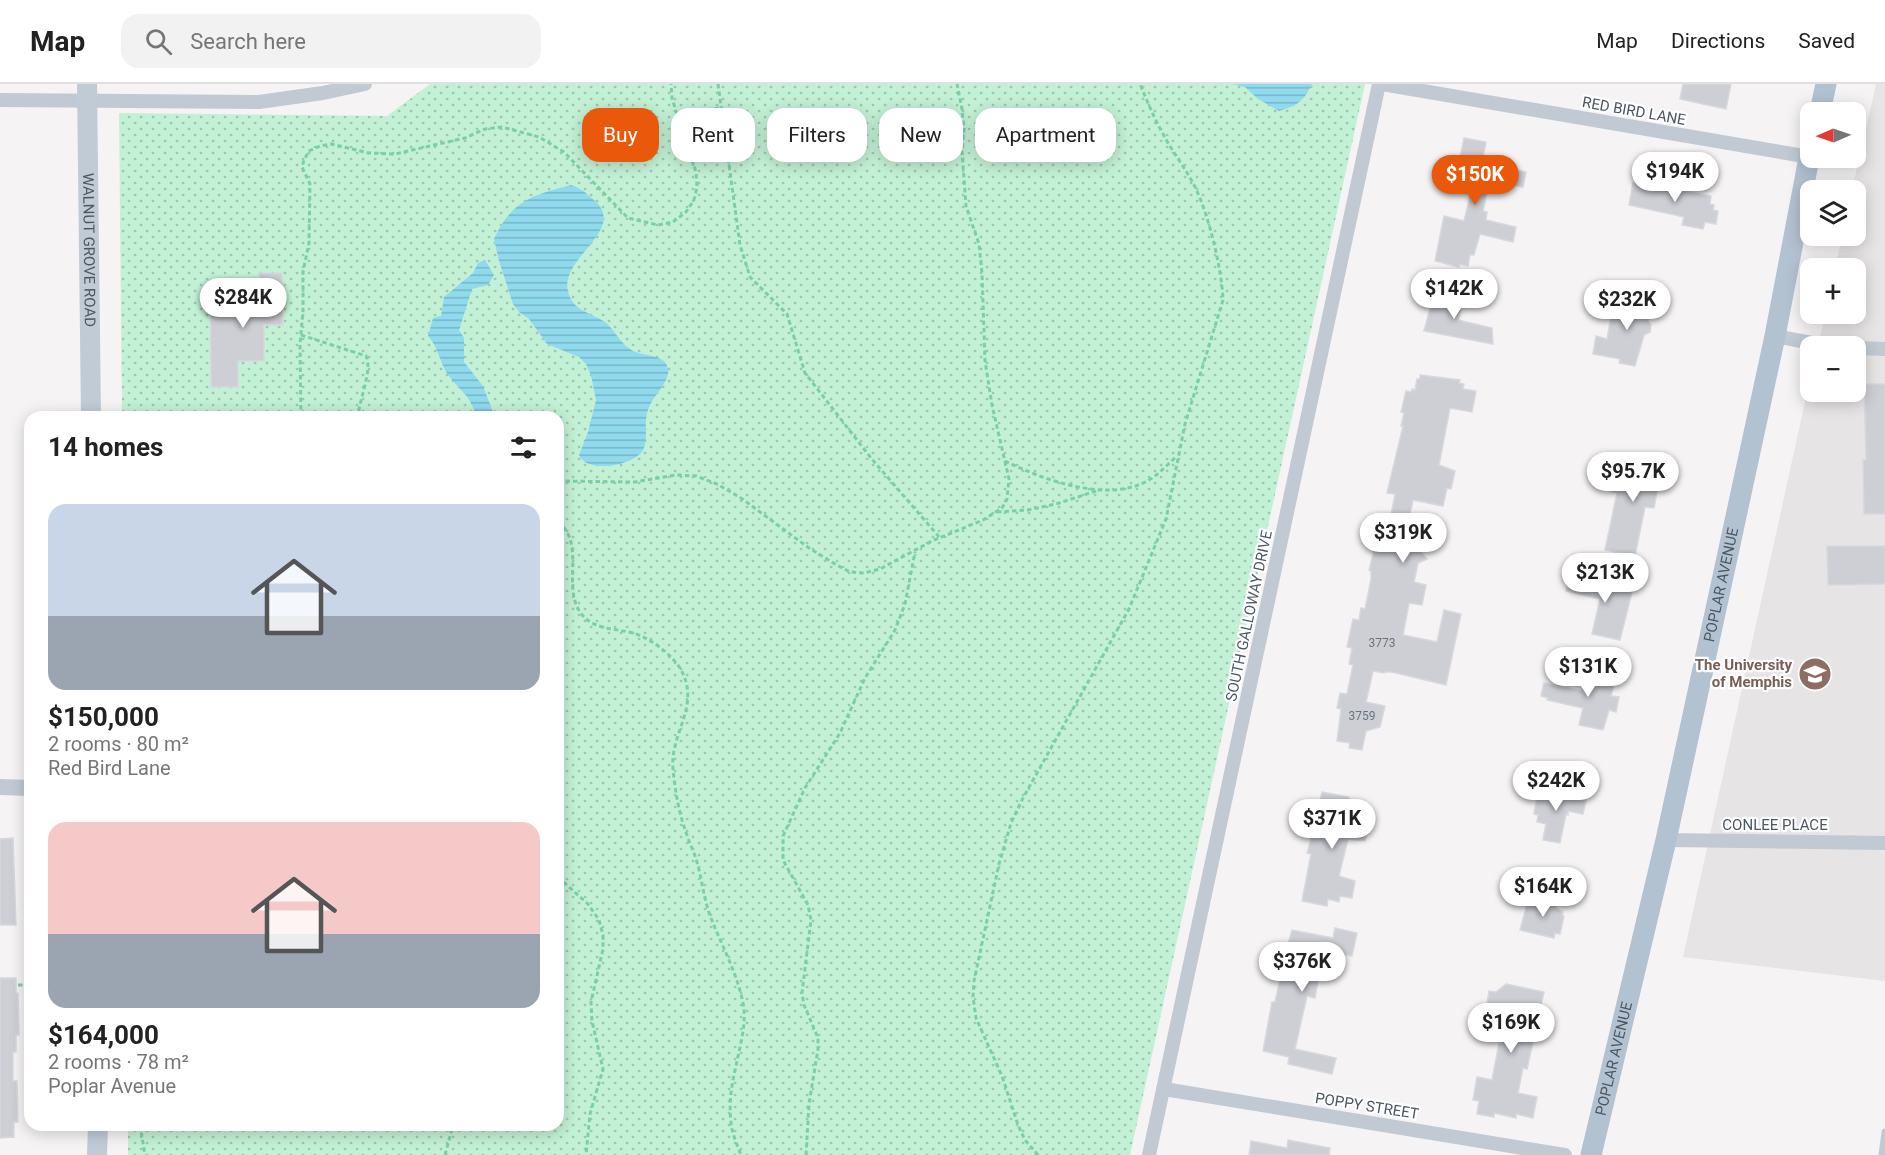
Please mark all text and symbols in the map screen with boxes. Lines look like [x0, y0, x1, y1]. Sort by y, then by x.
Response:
search box [121, 14, 541, 68]
text: Map [30, 25, 85, 58]
icon: search [142, 25, 175, 58]
text: Search here [190, 29, 306, 54]
text: Map [1596, 29, 1638, 53]
text: Directions [1671, 29, 1765, 53]
text: Saved [1798, 29, 1855, 53]
street label: RED BIRD LANE [1581, 93, 1688, 129]
north arrow [1800, 102, 1866, 168]
map controls [1800, 102, 1866, 402]
chip: Buy [582, 108, 659, 162]
chip: Rent [671, 108, 755, 162]
chip: Filters [767, 108, 867, 162]
chip: New [879, 108, 963, 162]
chip: Apartment [975, 108, 1116, 162]
pin: $194K [1633, 152, 1717, 203]
pin: $150K [1433, 155, 1517, 206]
text: $194K [1646, 159, 1704, 183]
text: $150K [1446, 162, 1504, 186]
street label: WALNUT GROVE ROAD [79, 173, 99, 327]
button: layers [1800, 180, 1866, 246]
button: + [1800, 258, 1866, 324]
pin: $142K [1412, 269, 1496, 320]
text: $142K [1425, 276, 1483, 300]
pin: $284K [201, 278, 285, 329]
pin: $232K [1585, 280, 1669, 331]
text: $284K [214, 285, 272, 309]
text: $232K [1598, 287, 1656, 311]
button: − [1800, 336, 1866, 402]
icon: filters [507, 431, 540, 464]
text: 14 homes [48, 432, 163, 462]
pin: $95.7K [1584, 452, 1682, 503]
text: $95.7K [1601, 459, 1665, 483]
pin: $319K [1361, 513, 1445, 564]
text: $319K [1374, 520, 1432, 544]
street label: POPLAR AVENUE [1700, 525, 1742, 644]
street label: SOUTH GALLOWAY DRIVE [1222, 528, 1276, 703]
icon: home [240, 543, 348, 651]
pin: $213K [1563, 553, 1647, 604]
text: $213K [1576, 560, 1634, 584]
house number: 3773 [1369, 636, 1395, 650]
pin: $131K [1546, 647, 1630, 698]
text: $131K [1559, 654, 1617, 678]
place label: The University of Memphis [1695, 656, 1792, 691]
school or university icon: The University of Memphis [1797, 656, 1833, 692]
text: $150,000 [48, 702, 159, 732]
house number: 3759 [1349, 709, 1375, 723]
text: 2 rooms · 80 m² [48, 732, 189, 756]
text: Red Bird Lane [48, 756, 171, 780]
pin: $242K [1514, 761, 1598, 812]
text: $242K [1527, 768, 1585, 792]
pin: $371K [1290, 799, 1374, 850]
text: $371K [1303, 806, 1361, 830]
street label: CONLEE PLACE [1722, 816, 1828, 834]
icon: home [240, 861, 348, 969]
pin: $164K [1501, 867, 1585, 918]
text: $164K [1514, 874, 1572, 898]
pin: $376K [1260, 942, 1344, 993]
text: $376K [1273, 949, 1331, 973]
street label: POPLAR AVENUE [1592, 999, 1636, 1117]
pin: $169K [1469, 1003, 1553, 1054]
text: $169K [1482, 1010, 1540, 1034]
text: $164,000 [48, 1020, 159, 1050]
text: 2 rooms · 78 m² [48, 1050, 189, 1074]
text: Poplar Avenue [48, 1074, 176, 1098]
street label: POPPY STREET [1314, 1089, 1420, 1123]

